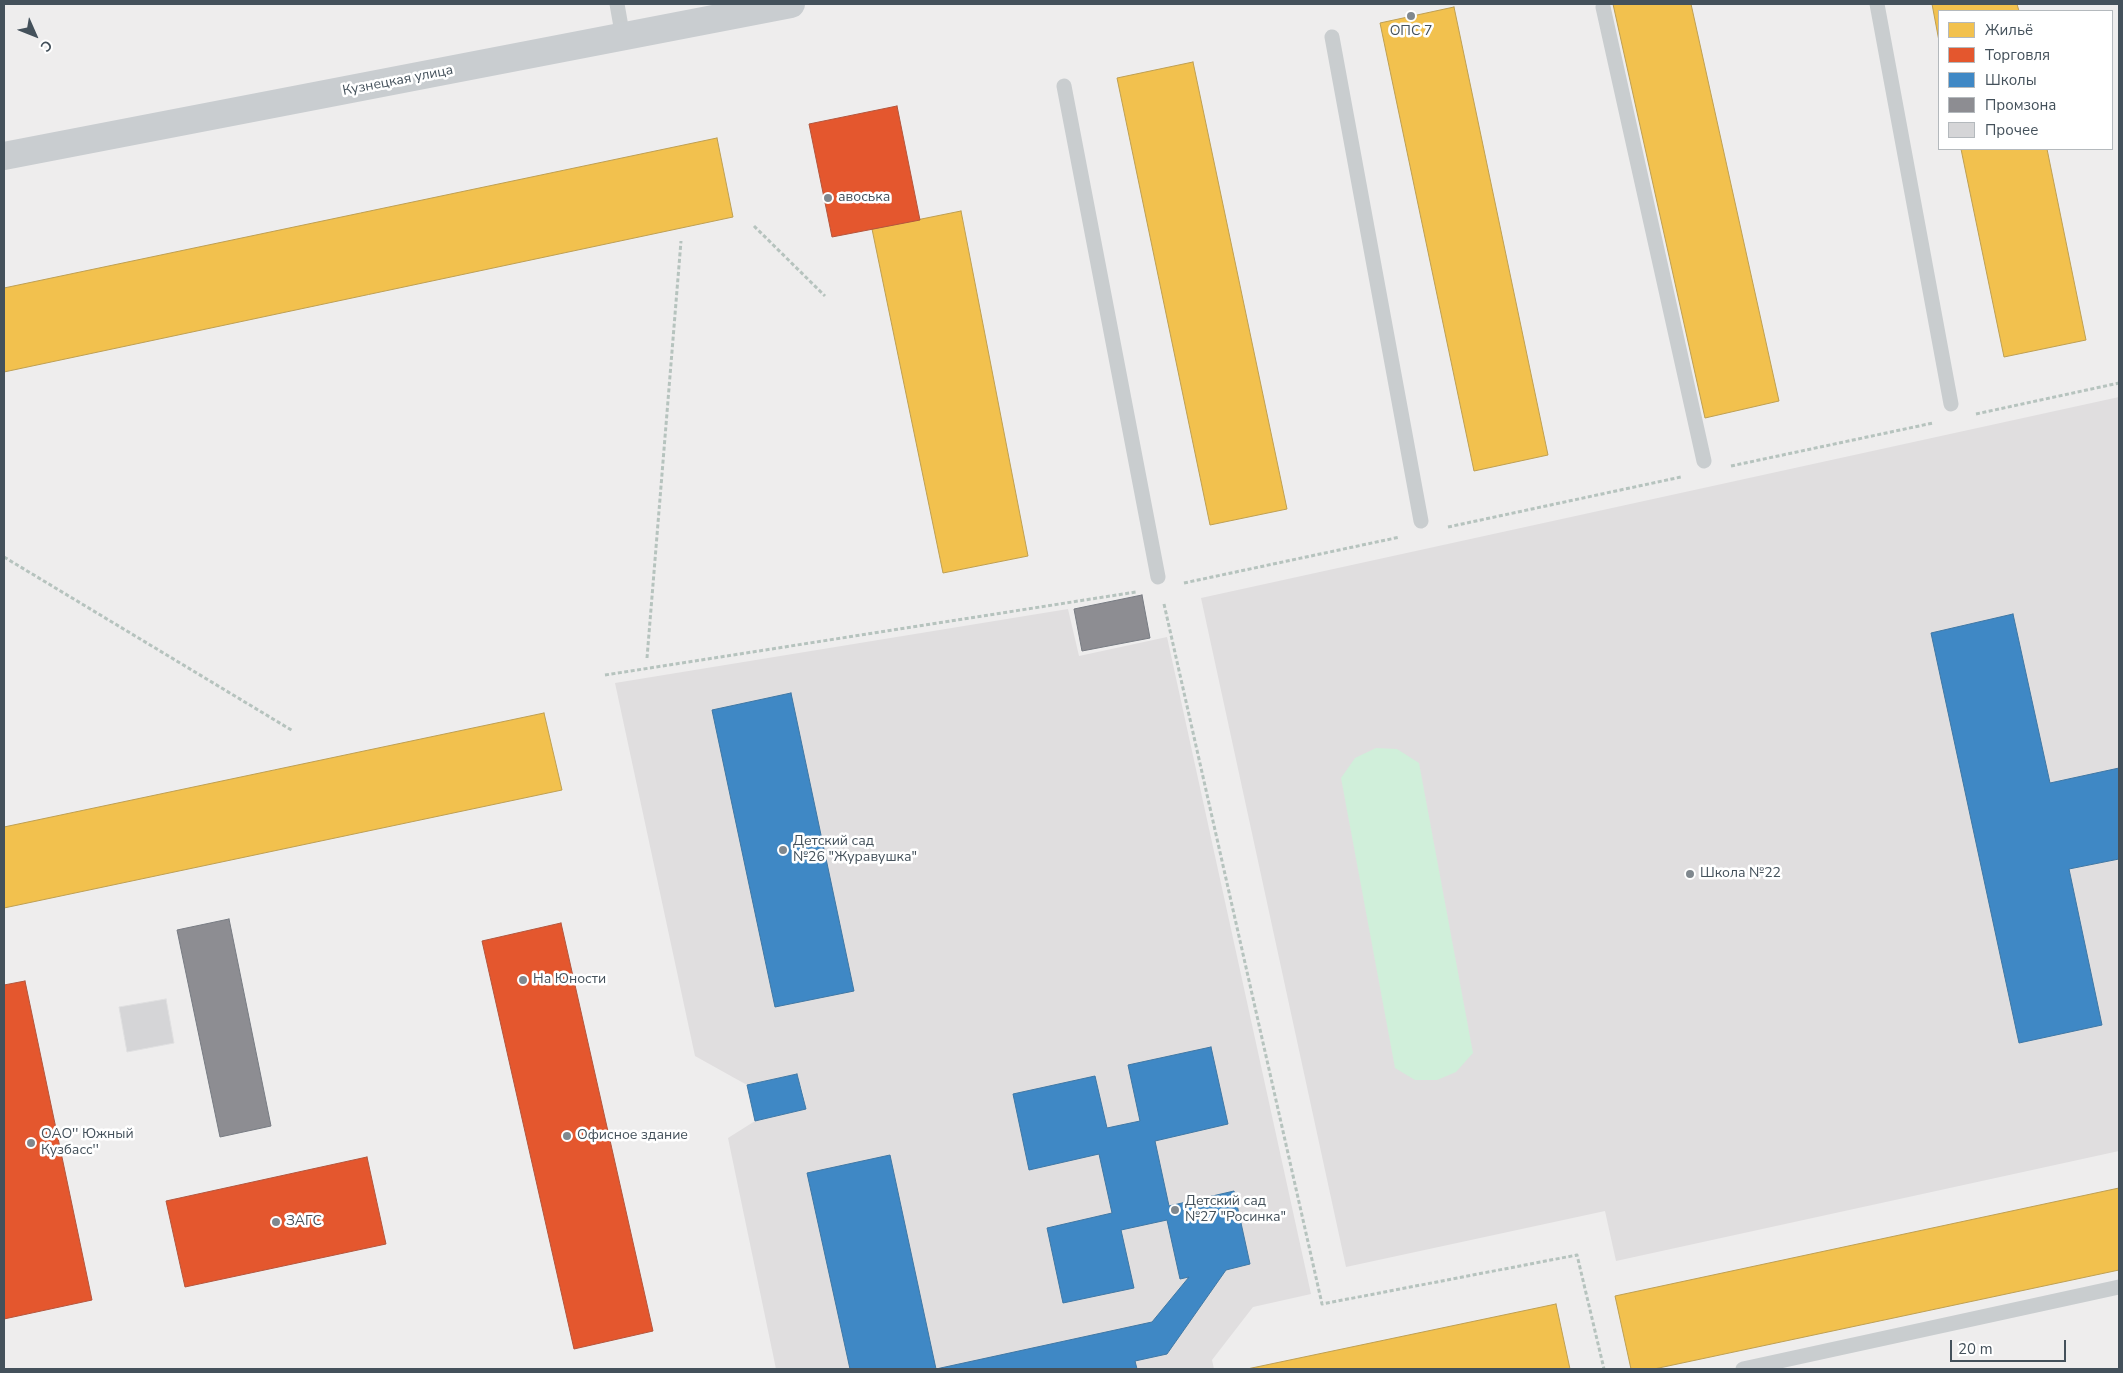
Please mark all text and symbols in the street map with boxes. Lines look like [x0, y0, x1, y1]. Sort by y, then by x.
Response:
north arrow [10, 10, 60, 60]
marker: ОПС 7 [1405, 10, 1417, 22]
legend [1938, 10, 2113, 150]
text: Жильё [1985, 20, 2033, 40]
place label: ОПС 7 [1390, 24, 1432, 40]
text: С [36, 36, 56, 56]
text: Торговля [1985, 45, 2050, 65]
street label: Кузнецкая улица [341, 62, 455, 100]
text: Школы [1985, 70, 2037, 90]
text: Промзона [1985, 95, 2056, 115]
text: Прочее [1985, 120, 2038, 140]
place label: авоська [838, 190, 890, 206]
marker: авоська [822, 192, 834, 204]
place label: Детский сад №26 "Журавушка" [793, 834, 917, 866]
marker: Детский сад №26 "Журавушка" [777, 844, 789, 856]
place label: Школа №22 [1700, 866, 1781, 882]
marker: Школа №22 [1684, 868, 1696, 880]
place label: На Юности [533, 972, 606, 988]
marker: На Юности [517, 974, 529, 986]
place label: ОАО'' Южный Кузбасс'' [41, 1127, 134, 1160]
place label: Офисное здание [577, 1128, 688, 1144]
marker: Офисное здание [561, 1130, 573, 1142]
marker: ОАО'' Южный Кузбасс'' [25, 1137, 37, 1149]
place label: Детский сад №27 "Росинка" [1185, 1194, 1286, 1226]
marker: Детский сад №27 "Росинка" [1169, 1204, 1181, 1216]
place label: ЗАГС [286, 1214, 322, 1230]
marker: ЗАГС [270, 1216, 282, 1228]
scale bar [1953, 1330, 2069, 1362]
text: 20 m [1958, 1339, 1993, 1359]

